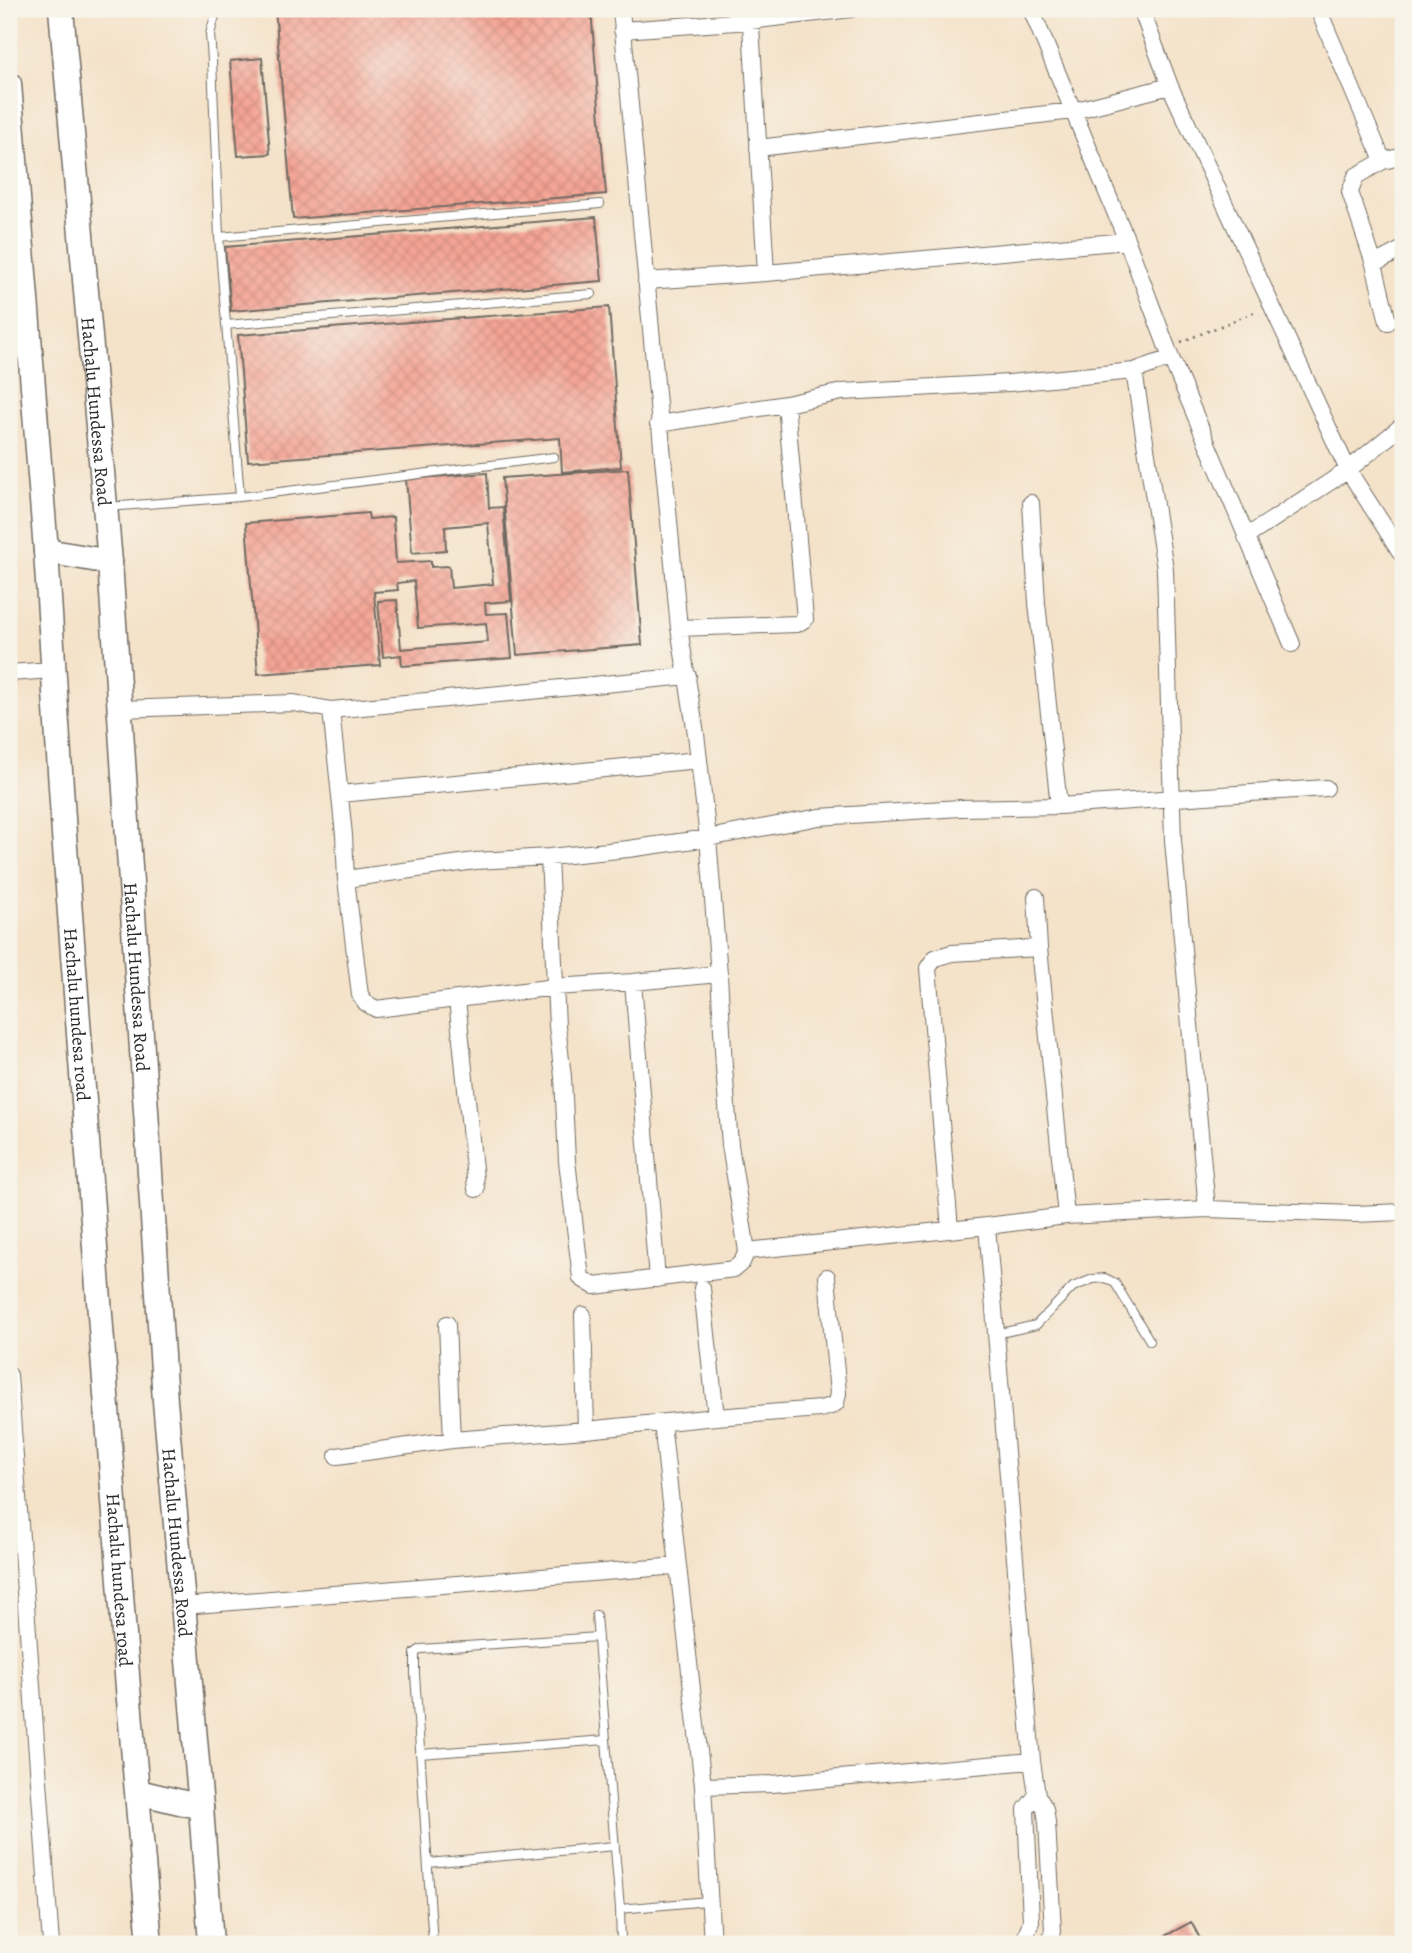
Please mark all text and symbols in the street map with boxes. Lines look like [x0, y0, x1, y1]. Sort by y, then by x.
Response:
street label: Hachalu Hundessa Road [74, 316, 117, 508]
street label: Hachalu Hundessa Road [117, 881, 155, 1073]
street label: Hachalu hundesa road [57, 927, 96, 1103]
street label: Hachalu Hundessa Road [155, 1447, 198, 1639]
street label: Hachalu hundesa road [99, 1492, 138, 1668]

